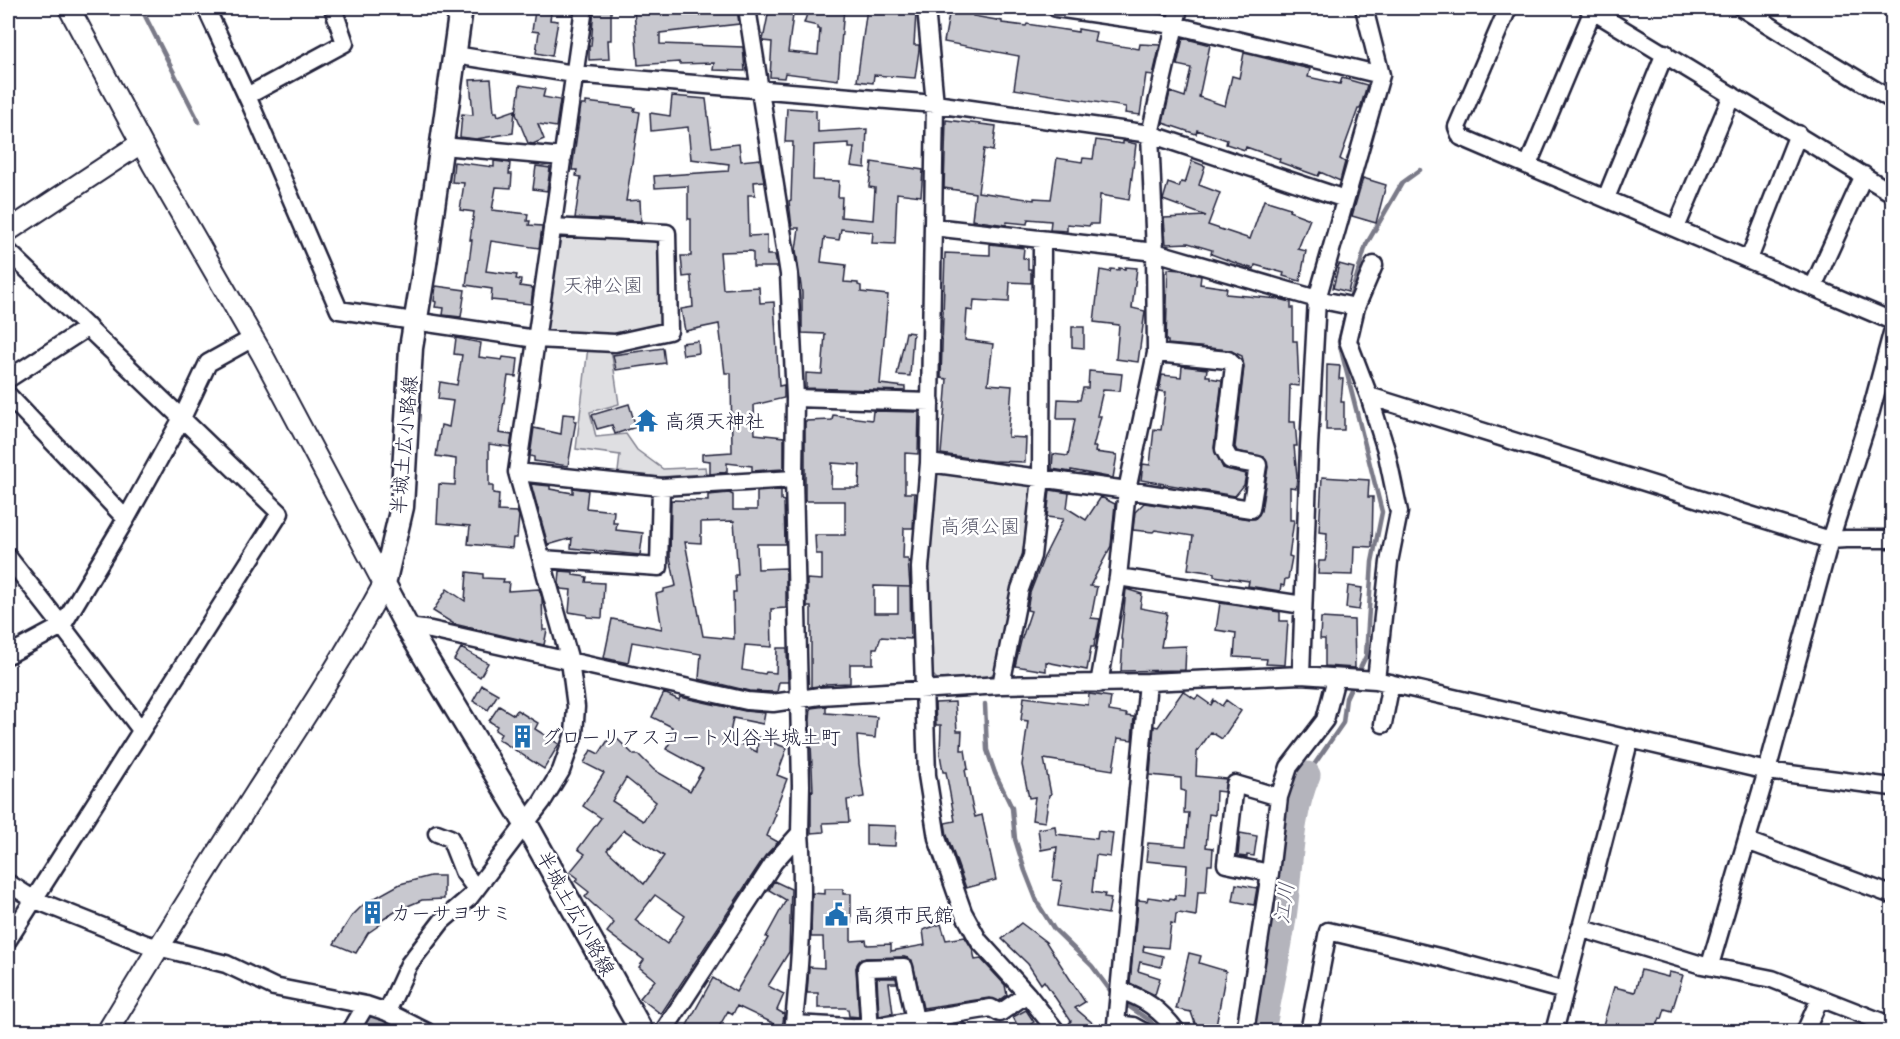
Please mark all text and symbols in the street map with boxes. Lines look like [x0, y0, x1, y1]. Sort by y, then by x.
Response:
park label: 天神公園 [563, 275, 643, 300]
street label: 半城土広小路線 [388, 374, 425, 516]
temple icon: 高須天神社 [634, 408, 660, 434]
place label: 高須天神社 [665, 411, 765, 436]
park label: 高須公園 [940, 516, 1020, 541]
building icon: グローリアスコート刈谷半城土町 [510, 724, 536, 750]
place label: グローリアスコート刈谷半城土町 [541, 727, 841, 752]
street label: 半城土広小路線 [529, 847, 619, 981]
water label: 江川 [1271, 881, 1303, 926]
building icon: カーサヨサミ [360, 900, 386, 926]
public building icon: 高須市民館 [823, 902, 849, 928]
place label: カーサヨサミ [391, 904, 512, 928]
place label: 高須市民館 [854, 905, 954, 930]

